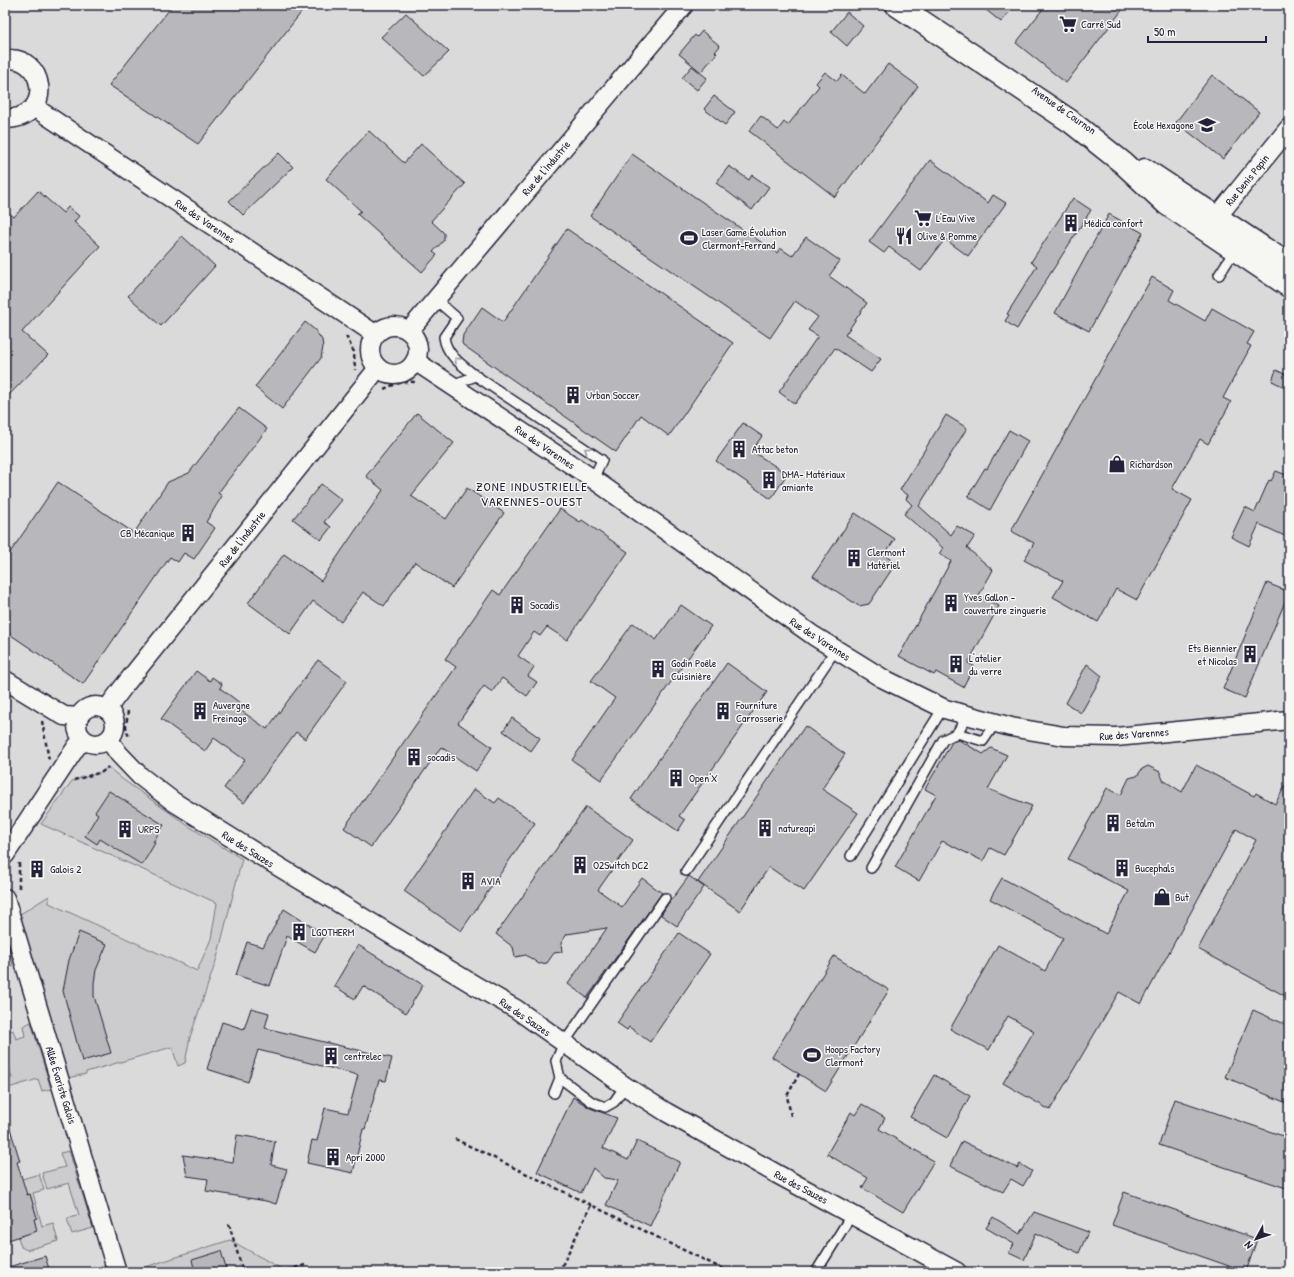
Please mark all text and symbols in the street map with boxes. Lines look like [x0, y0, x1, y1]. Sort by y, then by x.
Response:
supermarket icon: Carré Sud [1058, 14, 1078, 34]
place label: Carré Sud [1081, 17, 1121, 31]
scale bar [1148, 18, 1266, 44]
text: 50 m [1154, 23, 1175, 40]
street label: Avenue de Cournon [1029, 83, 1099, 137]
school or university icon: École Hexagone [1197, 115, 1217, 135]
place label: École Hexagone [1133, 118, 1195, 132]
street label: Rue de l'Industrie [519, 137, 573, 198]
street label: Rue Denis Papin [1222, 152, 1272, 208]
street label: Rue des Varennes [172, 196, 238, 246]
supermarket icon: L'Eau Vive [913, 208, 933, 228]
place label: L'Eau Vive [936, 211, 976, 225]
building icon: Médica confort [1061, 213, 1081, 233]
place label: Médica confort [1084, 216, 1143, 230]
place label: Laser Game Évolution Clermont-Ferrand [702, 225, 786, 252]
restaurant icon: Olive & Pomme [894, 226, 914, 246]
sports icon: Laser Game Évolution Clermont-Ferrand [679, 228, 699, 248]
place label: Olive & Pomme [917, 229, 978, 243]
one-way arrow [455, 358, 462, 365]
building icon: Urban Soccer [563, 385, 583, 405]
place label: Urban Soccer [586, 388, 640, 402]
street label: Rue des Varennes [512, 422, 578, 472]
building icon: Attac beton [729, 439, 749, 459]
place label: Attac beton [752, 442, 798, 456]
one-way arrow [585, 448, 592, 455]
shop icon: Richardson [1107, 454, 1127, 474]
place label: Richardson [1130, 457, 1173, 471]
place label: DMA- Matériaux amiante [782, 467, 846, 494]
building icon: DMA- Matériaux amiante [759, 470, 779, 490]
district label: ZONE INDUSTRIELLE VARENNES-OUEST [476, 477, 588, 510]
street label: Rue de l'Industrie [216, 508, 269, 570]
building icon: CB Mécanique [178, 523, 198, 543]
place label: CB Mécanique [120, 526, 176, 540]
place label: Clermont Matériel [867, 545, 905, 572]
building icon: Clermont Matériel [844, 548, 864, 568]
place label: Yves Gallon - couverture zinguerie [964, 590, 1047, 617]
building icon: Yves Gallon - couverture zinguerie [941, 593, 961, 613]
building icon: Socadis [507, 595, 527, 615]
place label: Socadis [530, 598, 559, 612]
street label: Rue des Varennes [787, 614, 853, 664]
place label: Ets Biennier et Nicolas [1188, 641, 1238, 668]
building icon: Ets Biennier et Nicolas [1240, 644, 1260, 664]
place label: L'atelier du verre [969, 651, 1002, 678]
building icon: L'atelier du verre [946, 654, 966, 674]
place label: Godin Poêle Cuisinière [671, 656, 717, 683]
building icon: Godin Poêle Cuisinière [648, 659, 668, 679]
place label: Auvergne Freinage [212, 698, 251, 725]
place label: Fourniture Carrosserie [735, 698, 784, 725]
building icon: Auvergne Freinage [190, 701, 210, 721]
building icon: Fourniture Carrosserie [713, 701, 733, 721]
street label: Rue des Varennes [1099, 725, 1169, 743]
building icon: socadis [404, 747, 424, 767]
place label: socadis [427, 750, 455, 764]
building icon: Open'X [666, 768, 686, 788]
place label: Open'X [689, 771, 718, 785]
building icon: Betalm [1103, 813, 1123, 833]
place label: Betalm [1126, 816, 1155, 830]
building icon: natureapi [755, 818, 775, 838]
building icon: URPS [115, 819, 135, 839]
place label: natureapi [778, 821, 816, 835]
place label: URPS [138, 822, 159, 836]
street label: Rue des Sauzes [219, 827, 277, 871]
building icon: O2Switch DC2 [570, 855, 590, 875]
place label: O2Switch DC2 [593, 858, 648, 872]
building icon: Bucephals [1112, 858, 1132, 878]
building icon: Galois 2 [27, 859, 47, 879]
place label: Bucephals [1135, 861, 1174, 875]
place label: Galois 2 [50, 862, 81, 876]
building icon: AVIA [458, 871, 478, 891]
place label: AVIA [481, 874, 501, 888]
shop icon: But [1152, 887, 1172, 907]
place label: But [1175, 890, 1189, 904]
building icon: LGOTHERM [289, 922, 309, 942]
place label: LGOTHERM [312, 925, 355, 939]
street label: Rue des Sauzes [497, 995, 553, 1039]
place label: Hoops Factory Clermont [825, 1042, 881, 1069]
street label: Allée Évariste Galois [43, 1045, 79, 1125]
sports icon: Hoops Factory Clermont [802, 1045, 822, 1065]
building icon: centrelec [321, 1046, 341, 1066]
place label: centrelec [344, 1049, 382, 1063]
building icon: Apri 2000 [323, 1147, 343, 1167]
place label: Apri 2000 [346, 1150, 385, 1164]
street label: Rue des Sauzes [772, 1167, 830, 1207]
north arrow [1236, 1219, 1276, 1259]
text: N [1241, 1239, 1256, 1252]

